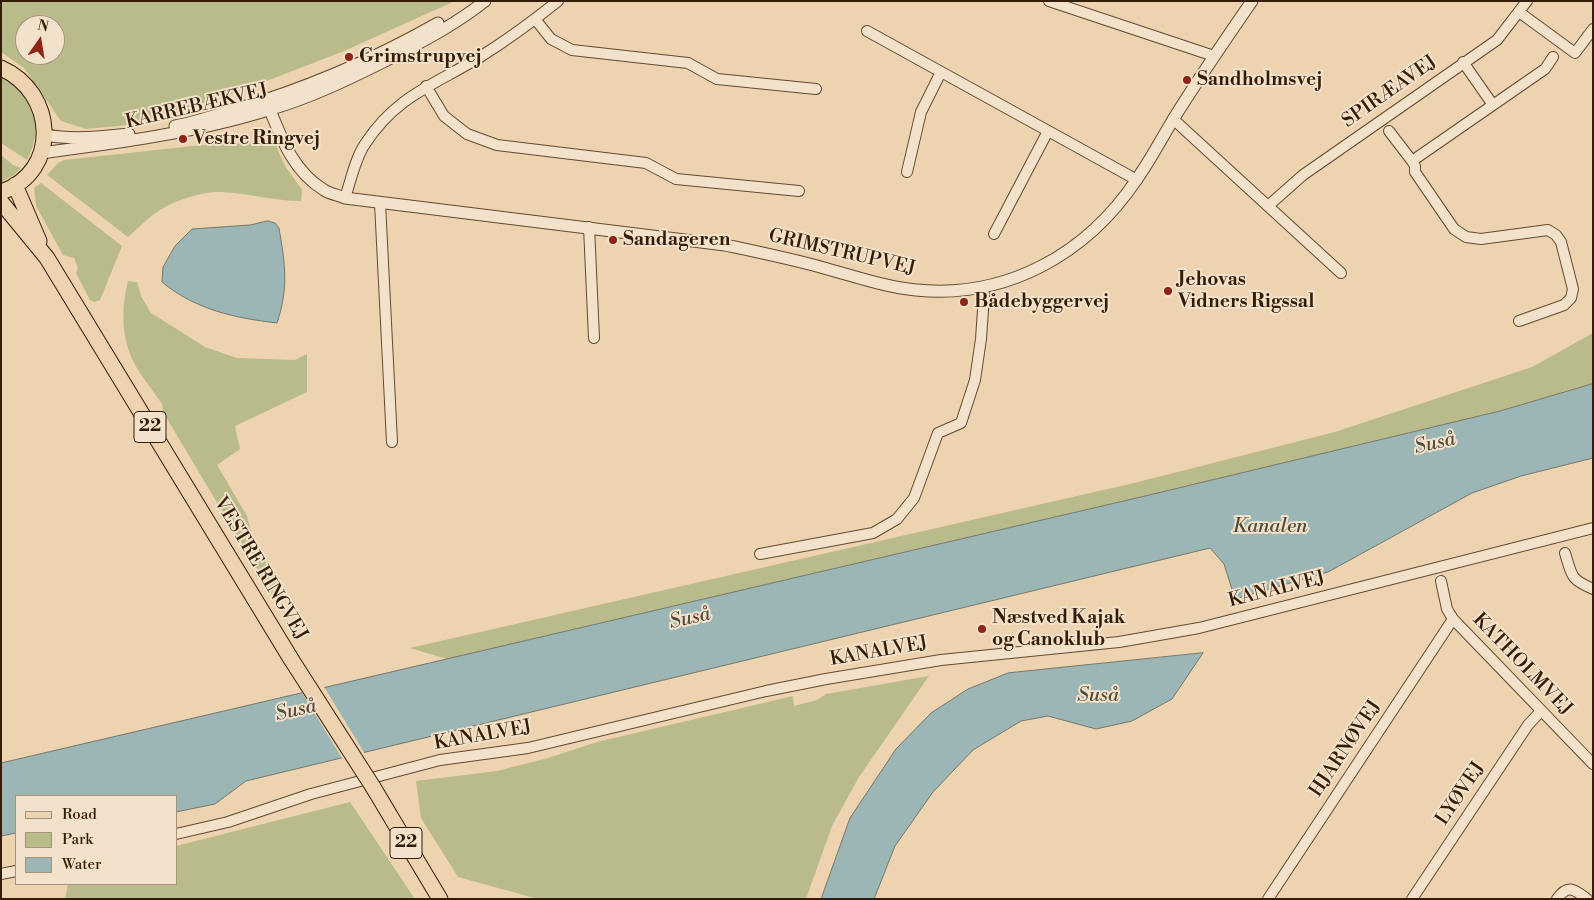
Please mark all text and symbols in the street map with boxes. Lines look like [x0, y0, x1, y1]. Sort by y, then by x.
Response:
north arrow [15, 15, 65, 65]
text: N [36, 16, 51, 36]
place label: Grimstrupvej [359, 46, 482, 68]
marker: Grimstrupvej [343, 51, 355, 63]
street label: SPIRÆAVEJ [1338, 51, 1442, 133]
place label: Sandholmsvej [1197, 69, 1322, 91]
marker: Sandholmsvej [1181, 74, 1193, 86]
street label: KARREBÆKVEJ [124, 80, 270, 134]
place label: Vestre Ringvej [193, 128, 320, 150]
marker: Vestre Ringvej [177, 133, 189, 145]
street label: GRIMSTRUPVEJ [766, 225, 918, 281]
place label: Sandageren [623, 229, 730, 251]
marker: Sandageren [607, 234, 619, 246]
place label: Jehovas Vidners Rigssal [1178, 269, 1314, 313]
marker: Jehovas Vidners Rigssal [1162, 285, 1174, 297]
place label: Bådebyggervej [974, 291, 1109, 313]
marker: Bådebyggervej [958, 296, 970, 308]
road number: 22 [134, 412, 166, 442]
water label: Suså [1412, 428, 1458, 460]
street label: VESTRE RINGVEJ [208, 493, 312, 645]
water label: Kanalen [1233, 515, 1307, 539]
street label: KANALVEJ [1226, 567, 1328, 613]
water label: Suså [667, 603, 713, 635]
place label: Næstved Kajak og Canoklub [992, 607, 1125, 651]
street label: KATHOLMVEJ [1467, 609, 1577, 721]
marker: Næstved Kajak og Canoklub [976, 623, 988, 635]
street label: KANALVEJ [828, 632, 930, 672]
water label: Suså [1077, 684, 1119, 708]
water label: Suså [273, 695, 319, 727]
street label: HJARNØVEJ [1305, 696, 1387, 802]
street label: KANALVEJ [432, 716, 534, 756]
street label: LYØVEJ [1431, 758, 1491, 830]
legend [15, 795, 178, 885]
text: Road [62, 805, 97, 824]
road number: 22 [390, 828, 422, 858]
text: Park [62, 830, 93, 849]
text: Water [62, 855, 101, 874]

